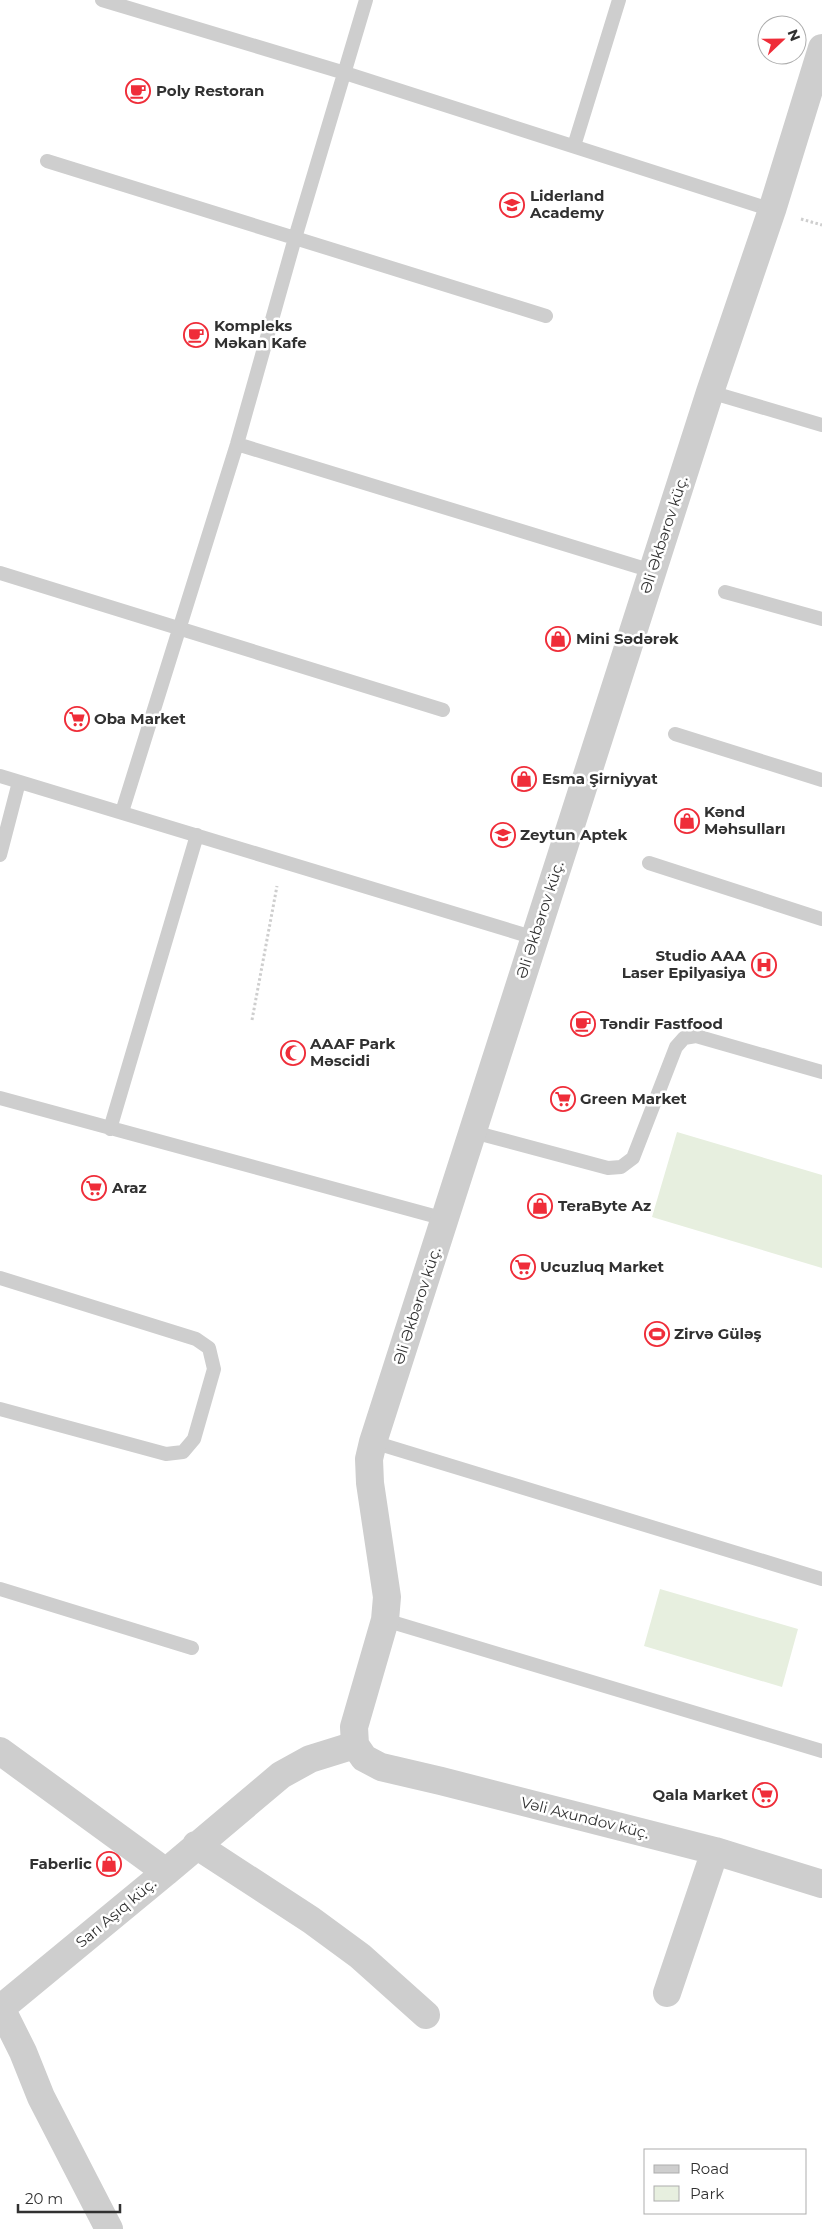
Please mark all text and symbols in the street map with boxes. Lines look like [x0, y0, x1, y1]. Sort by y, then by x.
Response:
north arrow [757, 15, 807, 65]
text: N [784, 27, 805, 44]
cafe icon: Poly Restoran [125, 78, 151, 104]
place label: Poly Restoran [156, 81, 264, 100]
place label: Liderland Academy [529, 186, 605, 222]
school or university icon: Liderland Academy [499, 192, 525, 218]
place label: Kompleks Məkan Kafe [214, 316, 307, 352]
cafe icon: Kompleks Məkan Kafe [183, 322, 209, 348]
street label: Əli Əkbərov küç. [636, 474, 692, 596]
shop icon: Mini Sədərək [545, 626, 571, 652]
place label: Mini Sədərək [576, 629, 679, 648]
supermarket icon: Oba Market [64, 706, 90, 732]
place label: Oba Market [94, 709, 186, 728]
shop icon: Esma Şirniyyat [511, 766, 537, 792]
place label: Esma Şirniyyat [542, 769, 658, 788]
place label: Kənd Məhsulları [704, 802, 786, 838]
shop icon: Kənd Məhsulları [674, 808, 700, 834]
school or university icon: Zeytun Aptek [490, 822, 516, 848]
place label: Zeytun Aptek [520, 825, 628, 844]
street label: Əli Əkbərov küç. [512, 859, 568, 981]
place label: Studio AAA Laser Epilyasiya [622, 946, 747, 982]
hospital icon: Studio AAA Laser Epilyasiya [751, 952, 777, 978]
cafe icon: Təndir Fastfood [570, 1011, 596, 1037]
place label: Təndir Fastfood [600, 1014, 723, 1033]
place label: AAAF Park Məscidi [309, 1034, 395, 1070]
mosque icon: AAAF Park Məscidi [280, 1040, 306, 1066]
supermarket icon: Green Market [550, 1086, 576, 1112]
place label: Green Market [580, 1089, 687, 1108]
supermarket icon: Araz [81, 1175, 107, 1201]
place label: Araz [111, 1178, 147, 1197]
shop icon: TeraByte Az [527, 1193, 553, 1219]
place label: TeraByte Az [558, 1196, 651, 1215]
street label: Əli Əkbərov küç. [389, 1245, 445, 1367]
supermarket icon: Ucuzluq Market [510, 1254, 536, 1280]
place label: Ucuzluq Market [540, 1257, 664, 1276]
sports icon: Zirvə Güləş [644, 1321, 670, 1347]
place label: Zirvə Güləş [674, 1324, 762, 1343]
supermarket icon: Qala Market [752, 1782, 778, 1808]
place label: Qala Market [653, 1785, 748, 1804]
street label: Vəli Axundov küç. [519, 1792, 651, 1843]
shop icon: Faberlic [96, 1851, 122, 1877]
place label: Faberlic [29, 1854, 92, 1873]
street label: Sarı Aşıq küç. [72, 1874, 160, 1952]
legend [644, 2149, 807, 2214]
text: Road [690, 2159, 729, 2178]
scale bar [18, 2182, 120, 2214]
text: Park [690, 2184, 724, 2203]
text: 20 m [25, 2189, 63, 2208]

